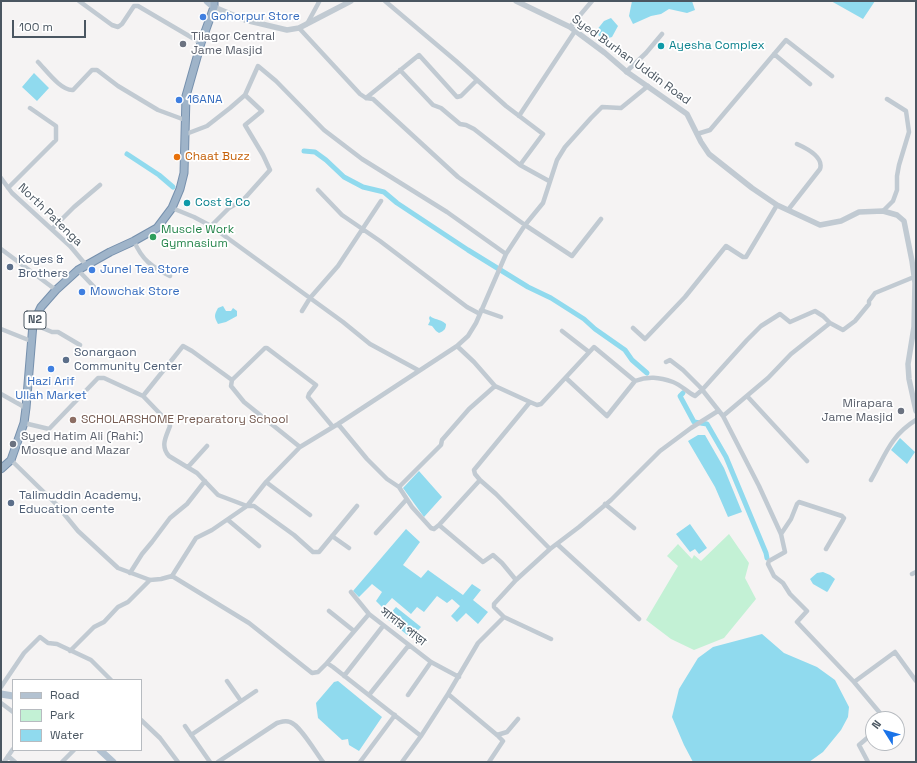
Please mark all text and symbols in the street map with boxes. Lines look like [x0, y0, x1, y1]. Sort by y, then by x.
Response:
place label: Gohorpur Store [211, 10, 300, 24]
scale bar [14, 12, 88, 38]
marker: Gohorpur Store [198, 12, 208, 22]
street label: Syed Burhan Uddin Road [569, 12, 693, 108]
text: 100 m [19, 19, 53, 35]
place label: Tilagor Central Jame Masjid [191, 30, 275, 58]
marker: Tilagor Central Jame Masjid [178, 39, 188, 49]
place label: Ayesha Complex [669, 39, 765, 53]
marker: Ayesha Complex [656, 41, 666, 51]
place label: 16ANA [187, 93, 222, 107]
marker: 16ANA [174, 95, 184, 105]
place label: Chaat Buzz [185, 150, 250, 164]
marker: Chaat Buzz [172, 152, 182, 162]
street label: North Patenga [15, 181, 85, 249]
place label: Cost & Co [195, 196, 250, 210]
marker: Cost & Co [182, 198, 192, 208]
place label: Muscle Work Gymnasium [161, 223, 234, 251]
marker: Muscle Work Gymnasium [148, 232, 158, 242]
place label: Koyes & Brothers [18, 253, 68, 281]
marker: Koyes & Brothers [5, 262, 15, 272]
place label: Junel Tea Store [100, 263, 189, 277]
marker: Junel Tea Store [87, 265, 97, 275]
place label: Mowchak Store [90, 285, 180, 299]
marker: Mowchak Store [77, 287, 87, 297]
road number: N2 [24, 311, 46, 329]
place label: Sonargaon Community Center [74, 346, 182, 374]
marker: Sonargaon Community Center [61, 355, 71, 365]
marker: Hazi Arif Ullah Market [46, 364, 56, 374]
place label: Hazi Arif Ullah Market [15, 375, 87, 403]
place label: Mirapara Jame Masjid [822, 397, 893, 425]
marker: Mirapara Jame Masjid [896, 406, 906, 416]
place label: SCHOLARSHOME Preparatory School [81, 413, 289, 427]
marker: SCHOLARSHOME Preparatory School [68, 415, 78, 425]
place label: Syed Hatim Ali (Rahi:) Mosque and Mazar [21, 430, 143, 458]
marker: Syed Hatim Ali (Rahi:) Mosque and Mazar [8, 439, 18, 449]
place label: Talimuddin Academy, Education cente [19, 489, 141, 517]
marker: Talimuddin Academy, Education cente [6, 498, 16, 508]
street label: সাদার পাড়া [377, 605, 429, 649]
legend [12, 679, 142, 751]
text: Road [50, 687, 79, 703]
text: Park [50, 707, 75, 723]
north arrow [865, 711, 905, 751]
text: N [868, 717, 884, 732]
text: Water [50, 727, 84, 743]

